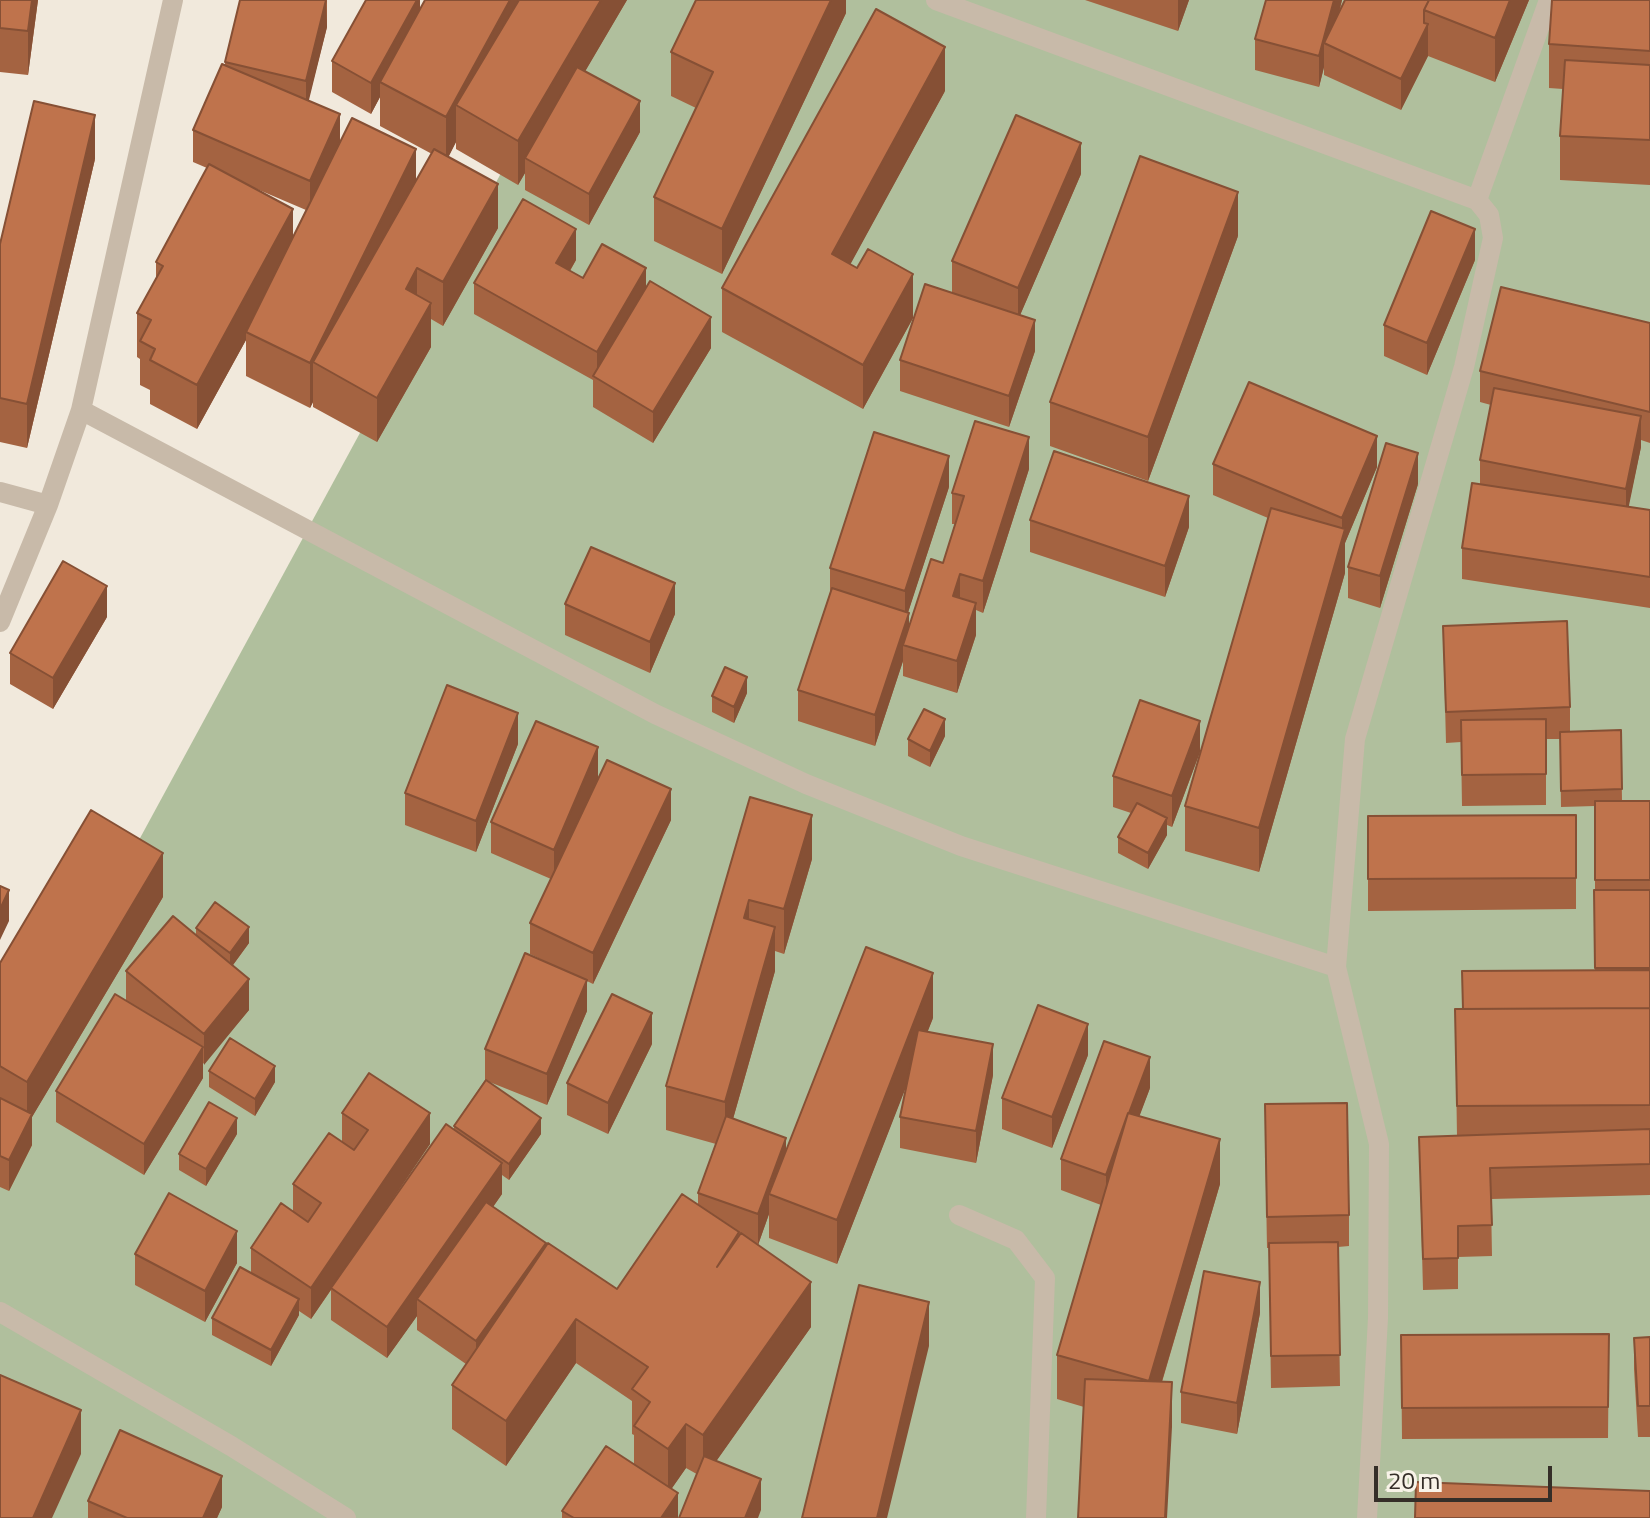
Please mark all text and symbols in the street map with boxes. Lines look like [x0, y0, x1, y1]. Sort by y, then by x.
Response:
scale bar [1378, 1450, 1556, 1500]
text: 20 m [1388, 1462, 1440, 1498]

